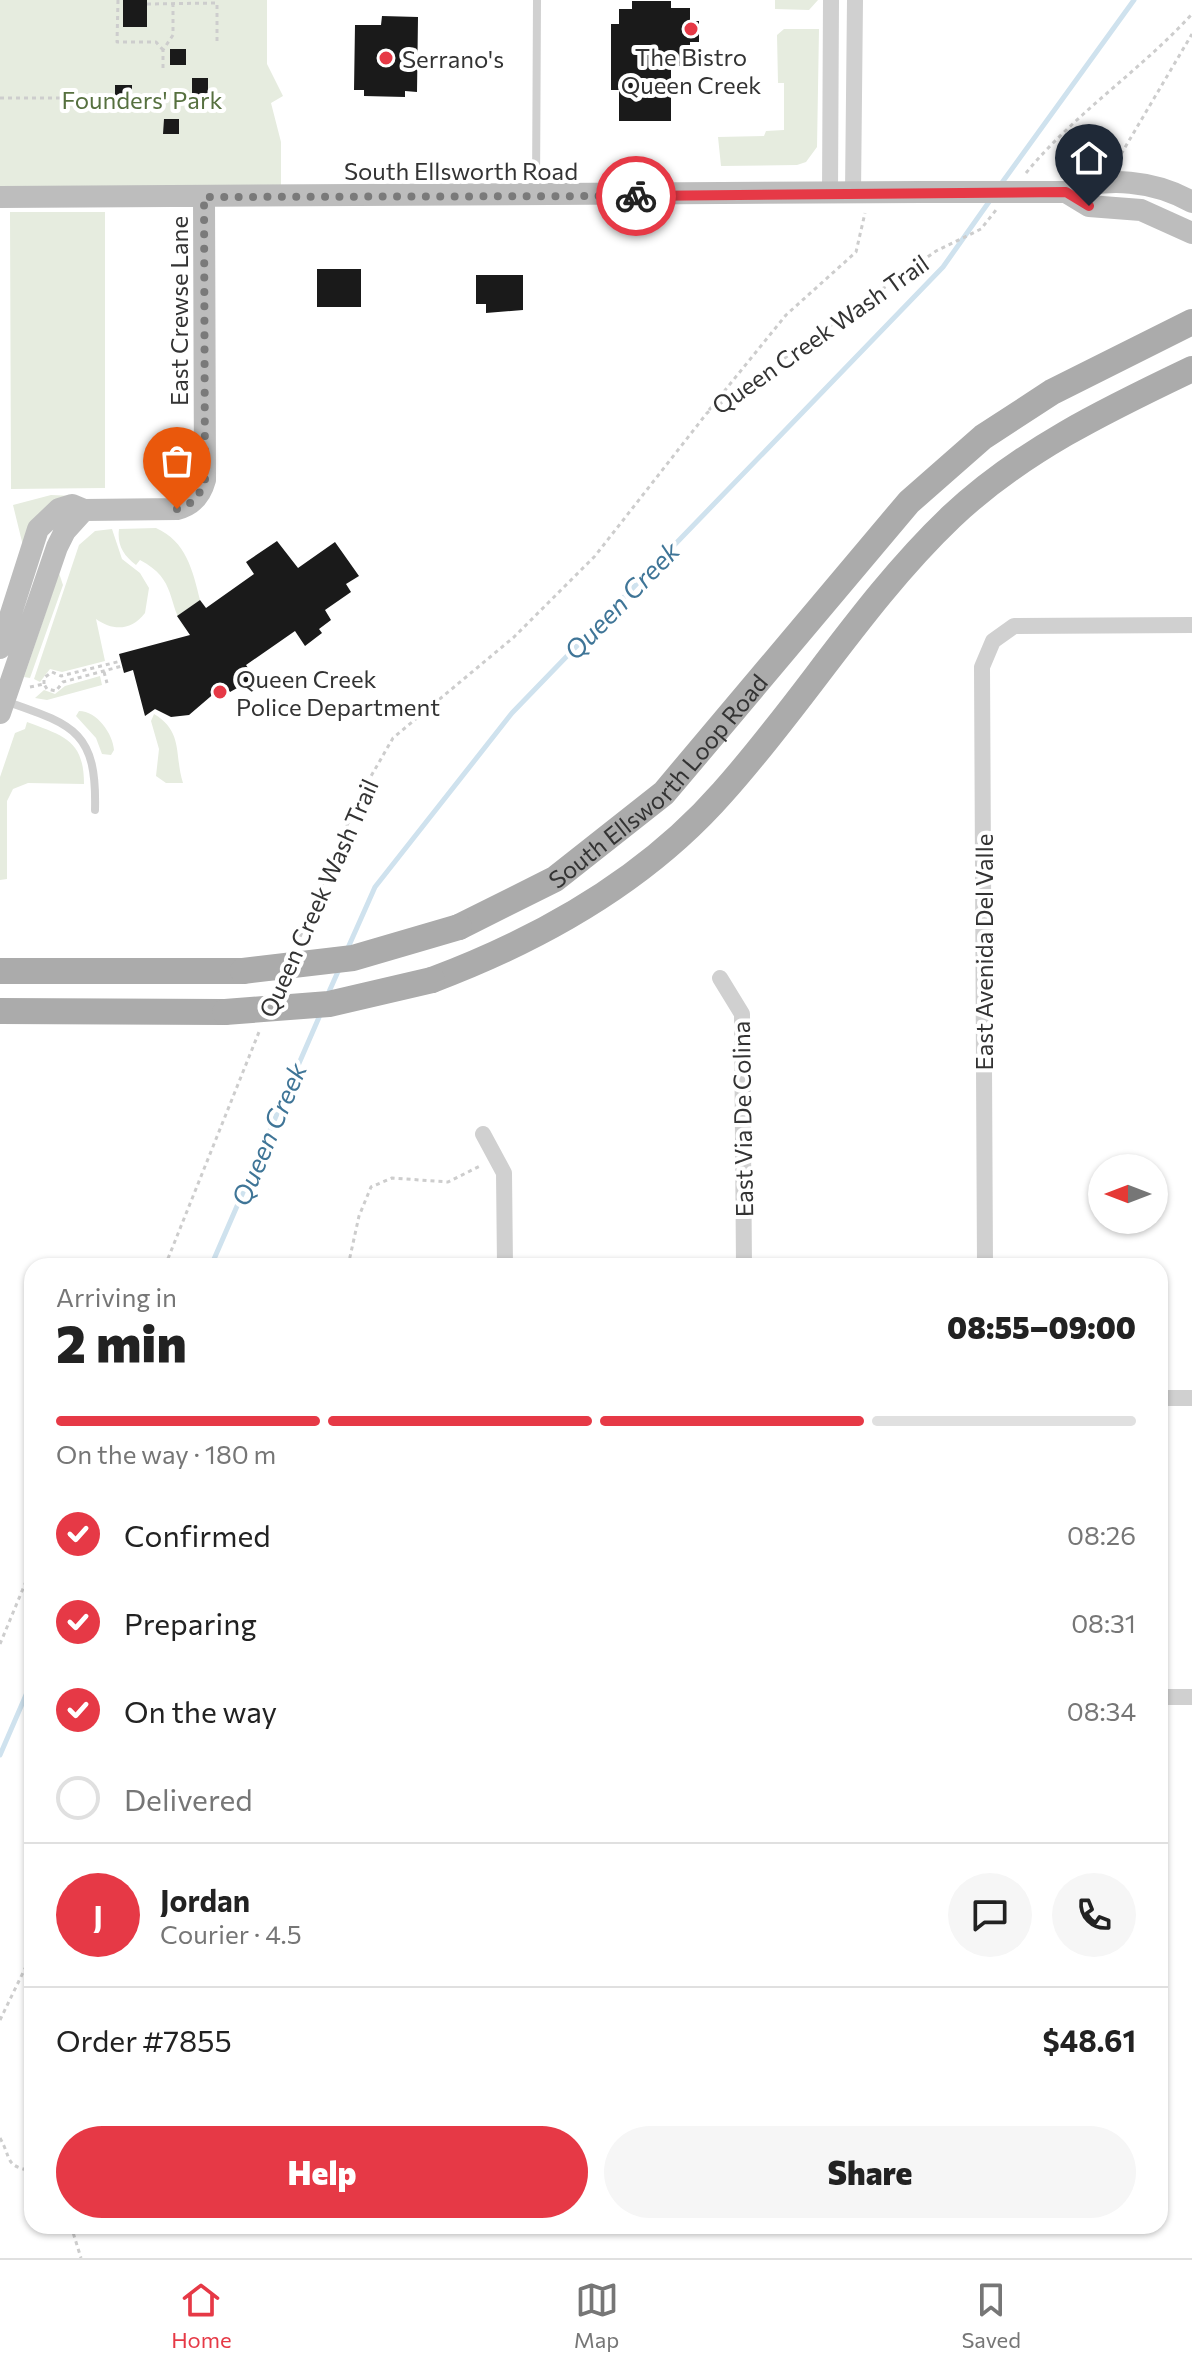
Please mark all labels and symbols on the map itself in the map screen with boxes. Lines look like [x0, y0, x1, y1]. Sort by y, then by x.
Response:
marker: The Bistro Queen Creek [682, 20, 700, 38]
place label: The Bistro Queen Creek [621, 42, 761, 99]
place label: Serrano's [402, 44, 504, 73]
marker: Serrano's [377, 49, 395, 67]
park label: Founders' Park [61, 85, 223, 114]
pin [1055, 124, 1123, 206]
street label: South Ellsworth Road [344, 156, 578, 185]
courier [596, 156, 676, 236]
street label: East Crewse Lane [164, 216, 193, 406]
street label: Queen Creek Wash Trail [706, 248, 934, 420]
pin [143, 427, 211, 509]
water label: Queen Creek [557, 534, 686, 666]
place label: Queen Creek Police Department [236, 664, 440, 721]
street label: South Ellsworth Loop Road [542, 668, 773, 894]
marker: Queen Creek Police Department [211, 683, 229, 701]
street label: Queen Creek Wash Trail [252, 774, 384, 1022]
street label: East Avenida Del Valle [969, 834, 998, 1070]
street label: East Via De Colina [726, 1021, 758, 1217]
water label: Queen Creek [224, 1057, 312, 1210]
north arrow [1088, 1154, 1168, 1234]

